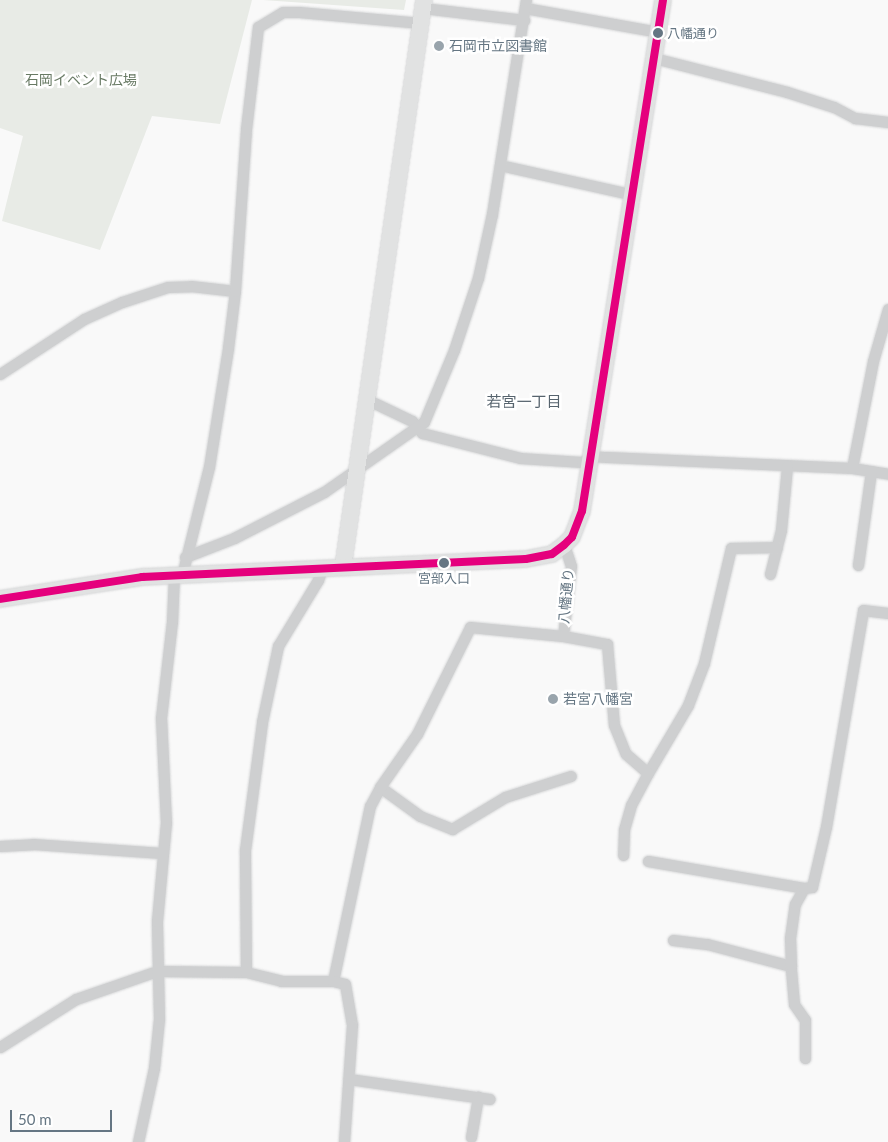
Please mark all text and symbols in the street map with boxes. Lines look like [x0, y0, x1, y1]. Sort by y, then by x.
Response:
place label: 八幡通り [667, 25, 719, 41]
marker: 八幡通り [653, 28, 663, 38]
place label: 石岡市立図書館 [449, 38, 547, 54]
marker: 石岡市立図書館 [433, 40, 445, 52]
park label: 石岡イベント広場 [25, 72, 137, 88]
district label: 若宮一丁目 [487, 393, 561, 411]
marker: 宮部入口 [439, 558, 449, 568]
street label: 八幡通り [555, 567, 577, 625]
place label: 宮部入口 [418, 570, 470, 586]
place label: 若宮八幡宮 [563, 691, 633, 707]
marker: 若宮八幡宮 [547, 693, 559, 705]
scale bar [12, 1100, 115, 1132]
text: 50 m [18, 1110, 52, 1128]

